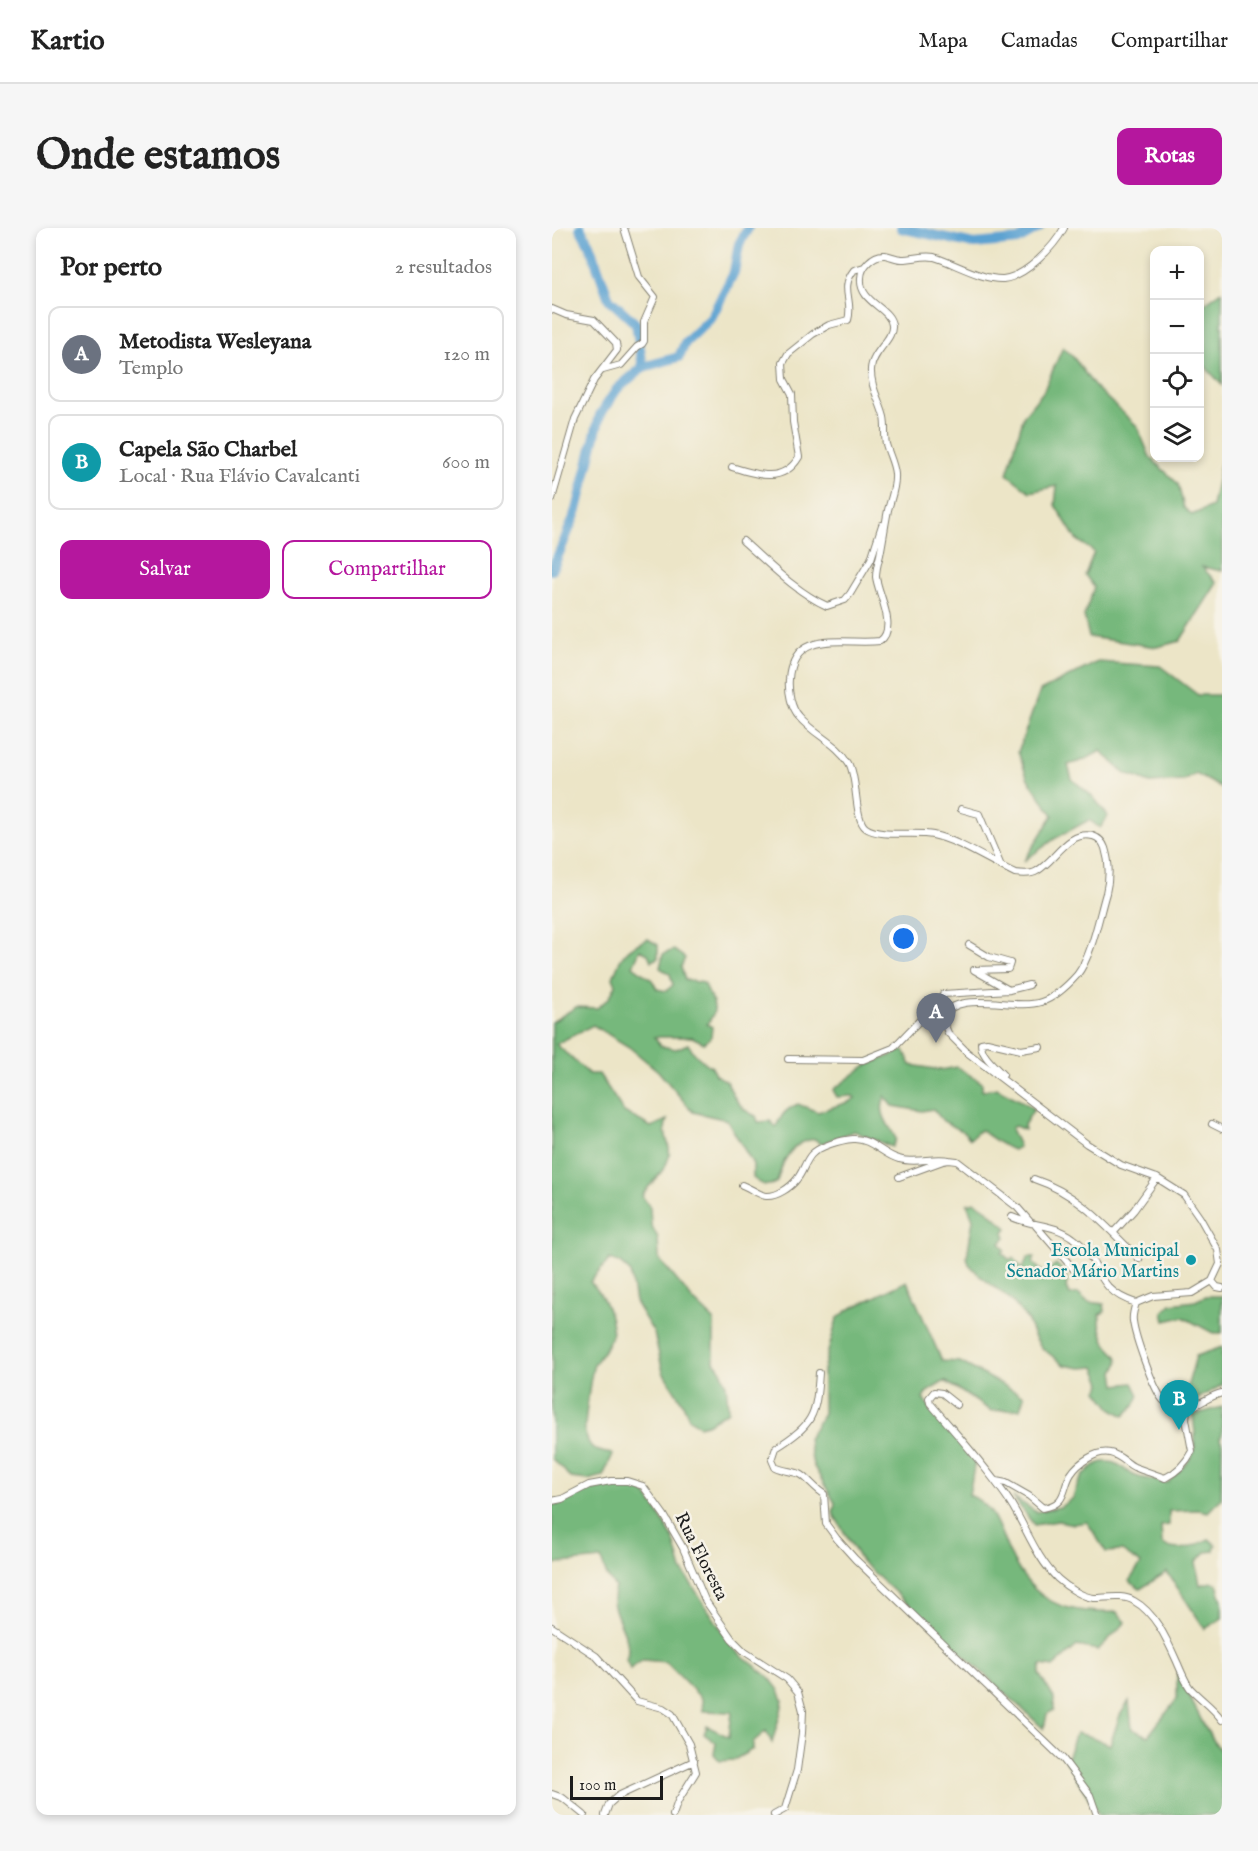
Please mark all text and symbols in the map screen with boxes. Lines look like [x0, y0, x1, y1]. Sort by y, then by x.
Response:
text: Kartio [30, 24, 105, 59]
text: Mapa [918, 28, 968, 55]
text: Camadas [1001, 28, 1078, 55]
text: Compartilhar [1111, 28, 1228, 55]
button: Rotas [1117, 128, 1222, 185]
text: Onde estamos [36, 130, 280, 183]
map controls [1150, 246, 1204, 462]
button: + [1150, 246, 1204, 300]
text: Por perto [60, 251, 162, 284]
text: 2 resultados [395, 255, 492, 280]
button: − [1150, 300, 1204, 354]
text: Metodista Wesleyana [119, 328, 311, 356]
text: A [75, 342, 88, 367]
text: 120 m [444, 342, 490, 367]
button: locate [1150, 354, 1204, 408]
text: Templo [119, 356, 183, 381]
button: layers [1150, 408, 1204, 462]
text: Capela São Charbel [119, 436, 297, 464]
text: B [75, 450, 88, 475]
text: 600 m [442, 450, 490, 475]
text: Local · Rua Flávio Cavalcanti [119, 464, 360, 489]
button: Salvar [60, 540, 270, 599]
button: Compartilhar [282, 540, 492, 599]
your location [889, 924, 918, 953]
pin: A [916, 994, 956, 1043]
place label: Escola Municipal Senador Mário Martins [1006, 1240, 1179, 1284]
marker: Escola Municipal Senador Mário Martins [1184, 1253, 1198, 1267]
pin: B [1160, 1380, 1198, 1430]
street label: Rua Floresta [669, 1509, 733, 1605]
scale bar [570, 1773, 663, 1800]
text: 100 m [579, 1776, 616, 1796]

